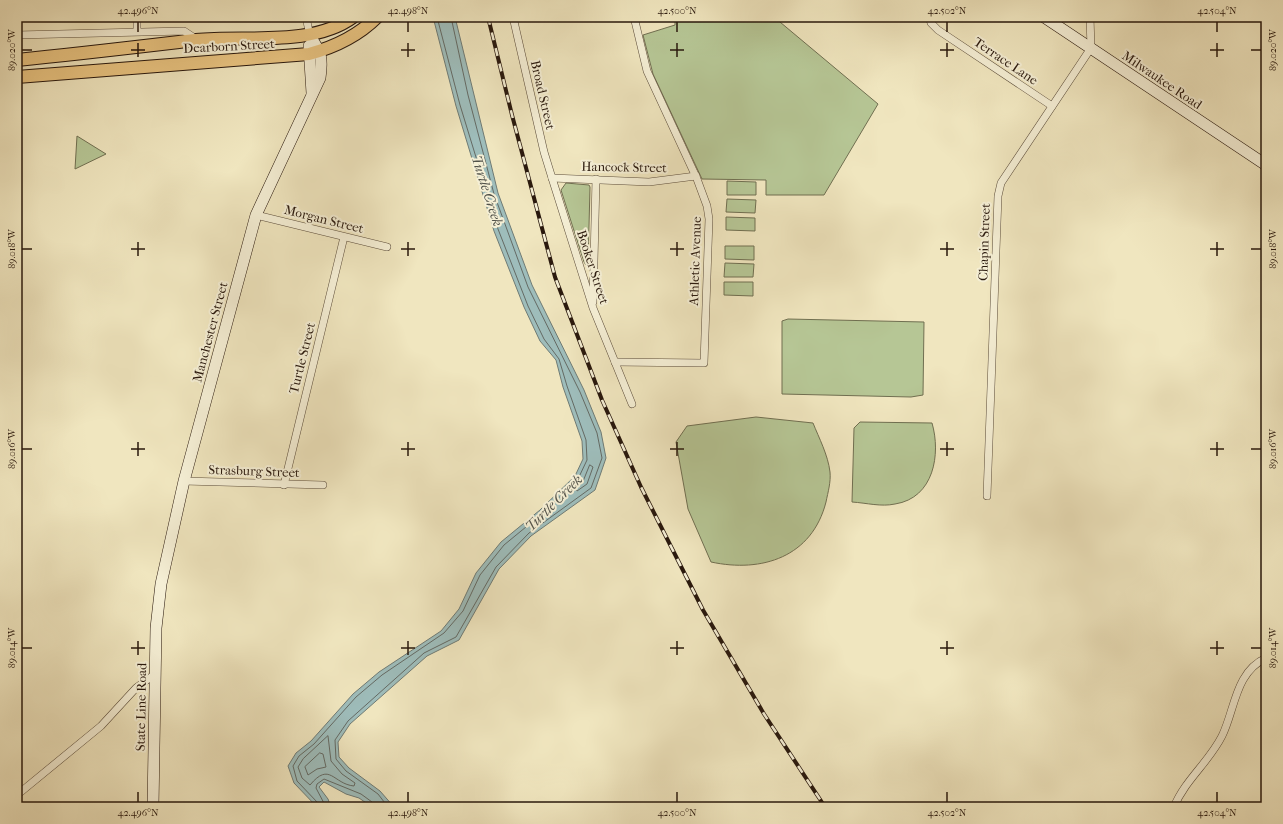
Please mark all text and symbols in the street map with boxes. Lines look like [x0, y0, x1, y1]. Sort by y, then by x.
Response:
text: 42.496°N [117, 5, 159, 17]
text: 42.498°N [388, 5, 429, 17]
text: 42.500°N [657, 5, 697, 17]
text: 42.502°N [928, 5, 967, 17]
text: 42.504°N [1197, 5, 1237, 17]
text: 89.020°W [6, 28, 18, 71]
text: 89.020°W [1267, 28, 1279, 71]
street label: Terrace Lane [971, 34, 1041, 88]
street label: Dearborn Street [183, 36, 275, 56]
street label: Milwaukee Road [1119, 48, 1206, 113]
street label: Broad Street [528, 59, 558, 131]
water label: Turtle Creek [468, 154, 506, 228]
street label: Hancock Street [581, 159, 667, 175]
street label: Morgan Street [283, 202, 366, 236]
street label: Chapin Street [975, 203, 993, 281]
street label: Athletic Avenue [686, 216, 704, 307]
text: 89.018°W [6, 228, 18, 269]
street label: Booker Street [574, 228, 612, 306]
text: 89.018°W [1267, 228, 1279, 269]
street label: Manchester Street [189, 280, 231, 384]
street label: Turtle Street [286, 320, 318, 395]
text: 89.016°W [6, 428, 18, 469]
text: 89.016°W [1267, 428, 1279, 469]
street label: Strasburg Street [208, 462, 300, 480]
water label: Turtle Creek [522, 471, 586, 535]
text: 89.014°W [6, 627, 18, 668]
text: 89.014°W [1267, 627, 1279, 668]
street label: State Line Road [133, 662, 149, 751]
text: 42.496°N [117, 807, 159, 819]
text: 42.498°N [388, 807, 429, 819]
text: 42.500°N [657, 807, 697, 819]
text: 42.502°N [928, 807, 967, 819]
text: 42.504°N [1197, 807, 1237, 819]

